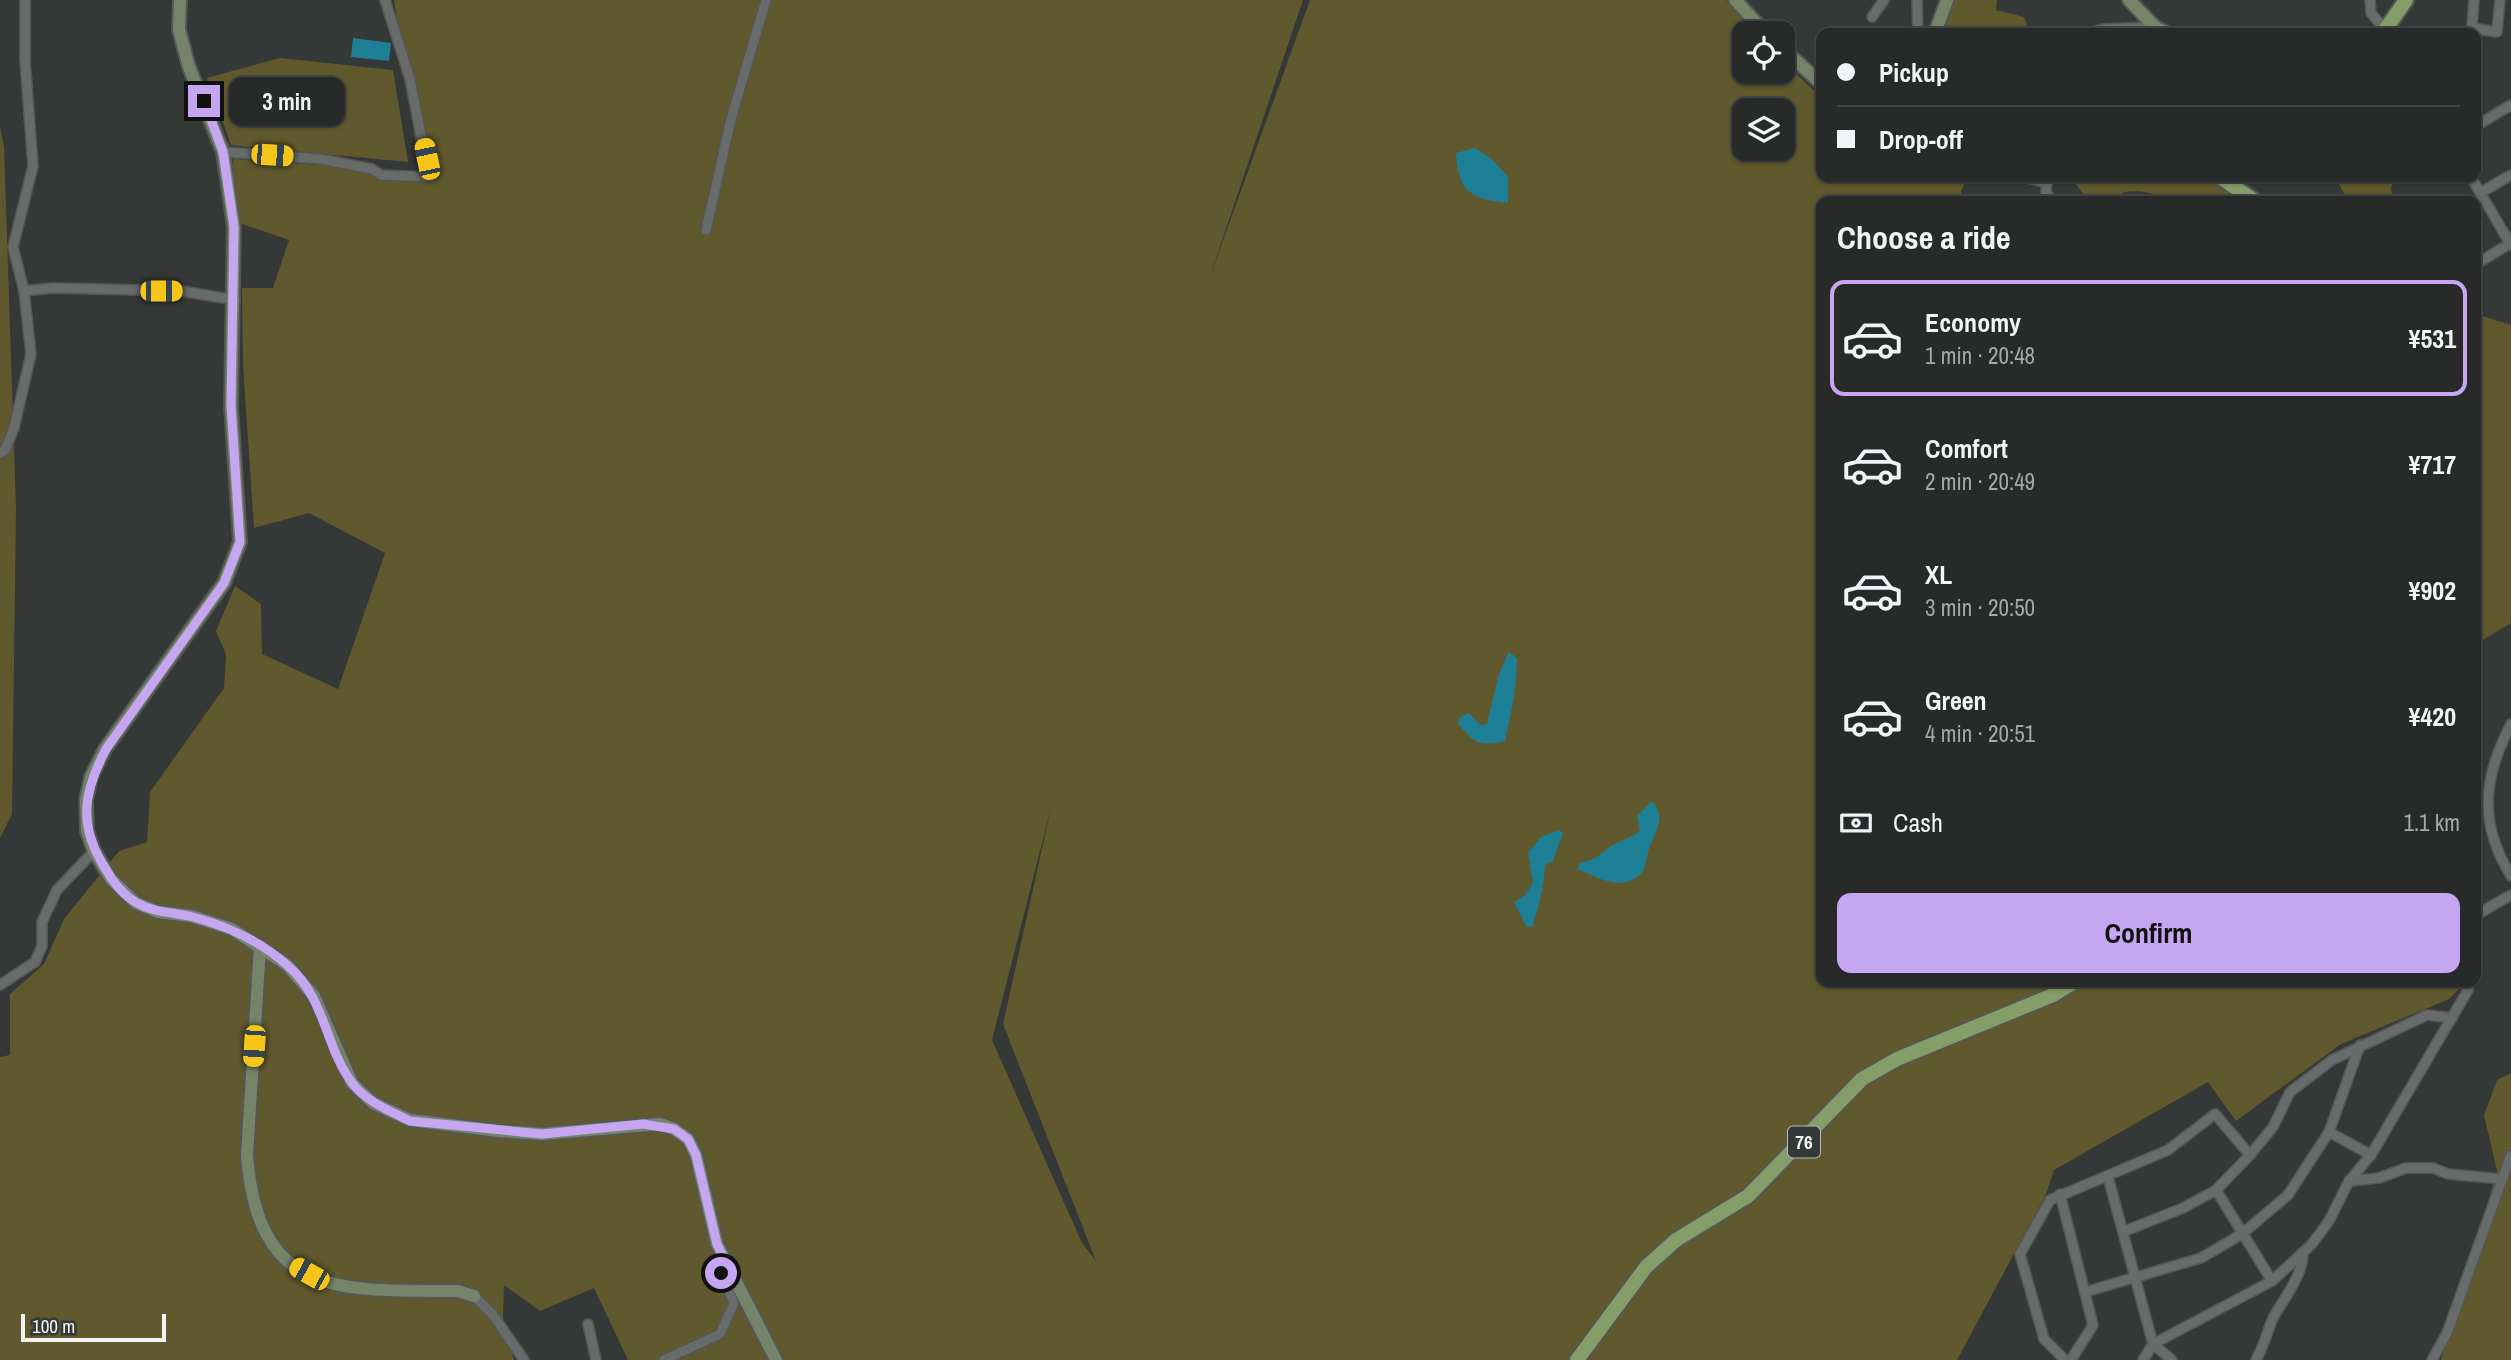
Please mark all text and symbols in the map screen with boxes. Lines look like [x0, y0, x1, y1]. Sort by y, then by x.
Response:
map controls [1732, 21, 1795, 161]
button: locate [1732, 21, 1795, 84]
text: Pickup [1879, 55, 1949, 90]
callout: 3 min [228, 76, 344, 126]
route end [188, 85, 220, 117]
text: 3 min [262, 86, 312, 117]
button: layers [1732, 98, 1795, 161]
text: Drop-off [1879, 122, 1963, 157]
car [413, 136, 442, 182]
car [251, 143, 294, 167]
text: Choose a ride [1837, 216, 2011, 259]
car [141, 281, 183, 302]
text: Economy [1925, 305, 2021, 340]
icon: car [1841, 307, 1904, 370]
text: ¥531 [2409, 321, 2456, 356]
text: 1 min · 20:48 [1925, 340, 2035, 371]
text: Comfort [1925, 431, 2008, 466]
icon: car [1841, 433, 1904, 496]
text: ¥717 [2409, 447, 2456, 482]
text: 2 min · 20:49 [1925, 466, 2035, 497]
text: XL [1925, 557, 1952, 592]
icon: car [1841, 559, 1904, 622]
text: ¥902 [2409, 573, 2456, 608]
text: 3 min · 20:50 [1925, 592, 2035, 623]
text: Green [1925, 683, 1987, 718]
icon: car [1841, 685, 1904, 748]
text: ¥420 [2409, 699, 2456, 734]
text: 4 min · 20:51 [1925, 718, 2035, 749]
icon: cash [1837, 804, 1875, 842]
text: Cash [1893, 805, 1943, 840]
text: 1.1 km [2403, 807, 2460, 838]
button: Confirm [1837, 893, 2460, 973]
car [243, 1024, 266, 1068]
road number: 76 [1788, 1126, 1820, 1158]
car [286, 1255, 333, 1293]
route start [705, 1257, 737, 1289]
scale bar [21, 1311, 166, 1343]
text: 100 m [32, 1313, 75, 1339]

